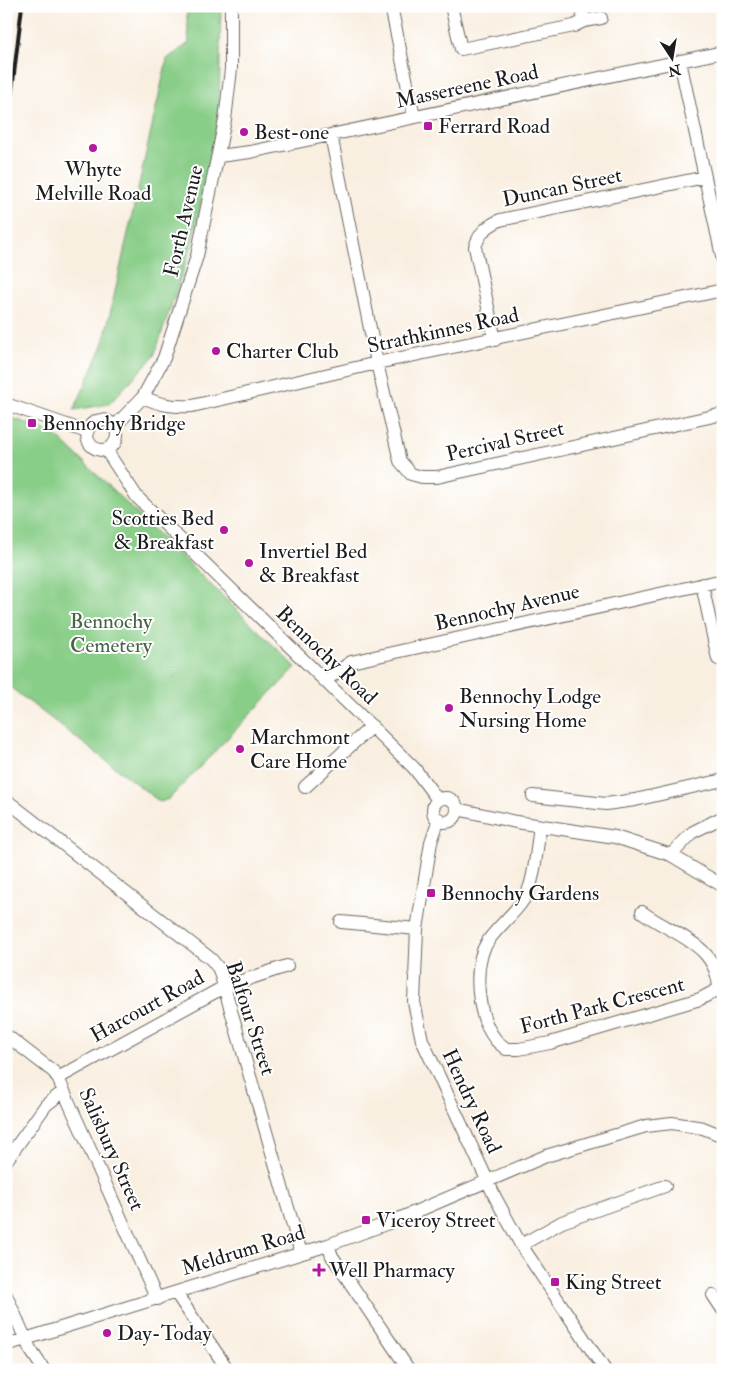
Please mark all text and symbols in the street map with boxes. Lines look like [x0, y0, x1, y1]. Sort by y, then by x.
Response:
north arrow [646, 32, 696, 82]
street label: Massereene Road [393, 58, 542, 115]
text: N [666, 60, 683, 80]
place label: Ferrard Road [438, 113, 551, 140]
place label: Best-one [254, 119, 329, 146]
marker: Ferrard Road [422, 120, 434, 132]
marker: Best-one [238, 126, 250, 138]
marker: Whyte Melville Road [87, 142, 99, 154]
place label: Whyte Melville Road [35, 156, 152, 207]
street label: Duncan Street [500, 162, 625, 213]
street label: Forth Avenue [158, 163, 209, 280]
street label: Strathkinnes Road [365, 301, 522, 360]
place label: Charter Club [226, 338, 338, 365]
marker: Charter Club [210, 345, 222, 357]
place label: Bennochy Bridge [42, 410, 186, 437]
street label: Percival Street [443, 415, 567, 468]
marker: Bennochy Bridge [26, 417, 38, 429]
place label: Scotties Bed & Breakfast [111, 505, 215, 556]
marker: Scotties Bed & Breakfast [218, 524, 230, 536]
place label: Invertiel Bed & Breakfast [259, 538, 368, 589]
marker: Invertiel Bed & Breakfast [243, 557, 255, 569]
street label: Bennochy Avenue [432, 578, 582, 637]
street label: Bennochy Road [270, 600, 384, 711]
park label: Bennochy Cemetery [70, 608, 153, 659]
place label: Bennochy Lodge Nursing Home [459, 683, 601, 734]
marker: Bennochy Lodge Nursing Home [443, 702, 455, 714]
place label: Marchmont Care Home [250, 724, 350, 775]
marker: Marchmont Care Home [234, 743, 246, 755]
place label: Bennochy Gardens [441, 880, 599, 907]
marker: Bennochy Gardens [425, 887, 437, 899]
street label: Balfour Street [219, 958, 282, 1079]
street label: Harcourt Road [86, 964, 209, 1049]
street label: Forth Park Crescent [517, 971, 687, 1040]
street label: Hendry Road [436, 1045, 508, 1158]
street label: Salisbury Street [72, 1084, 151, 1215]
place label: Viceroy Street [376, 1207, 496, 1234]
marker: Viceroy Street [360, 1214, 372, 1226]
street label: Meldrum Road [178, 1219, 309, 1282]
place label: Well Pharmacy [328, 1257, 456, 1284]
marker: Well Pharmacy [313, 1264, 325, 1276]
place label: King Street [565, 1269, 662, 1296]
marker: King Street [549, 1276, 561, 1288]
place label: Day-Today [117, 1320, 212, 1347]
marker: Day-Today [101, 1327, 113, 1339]

